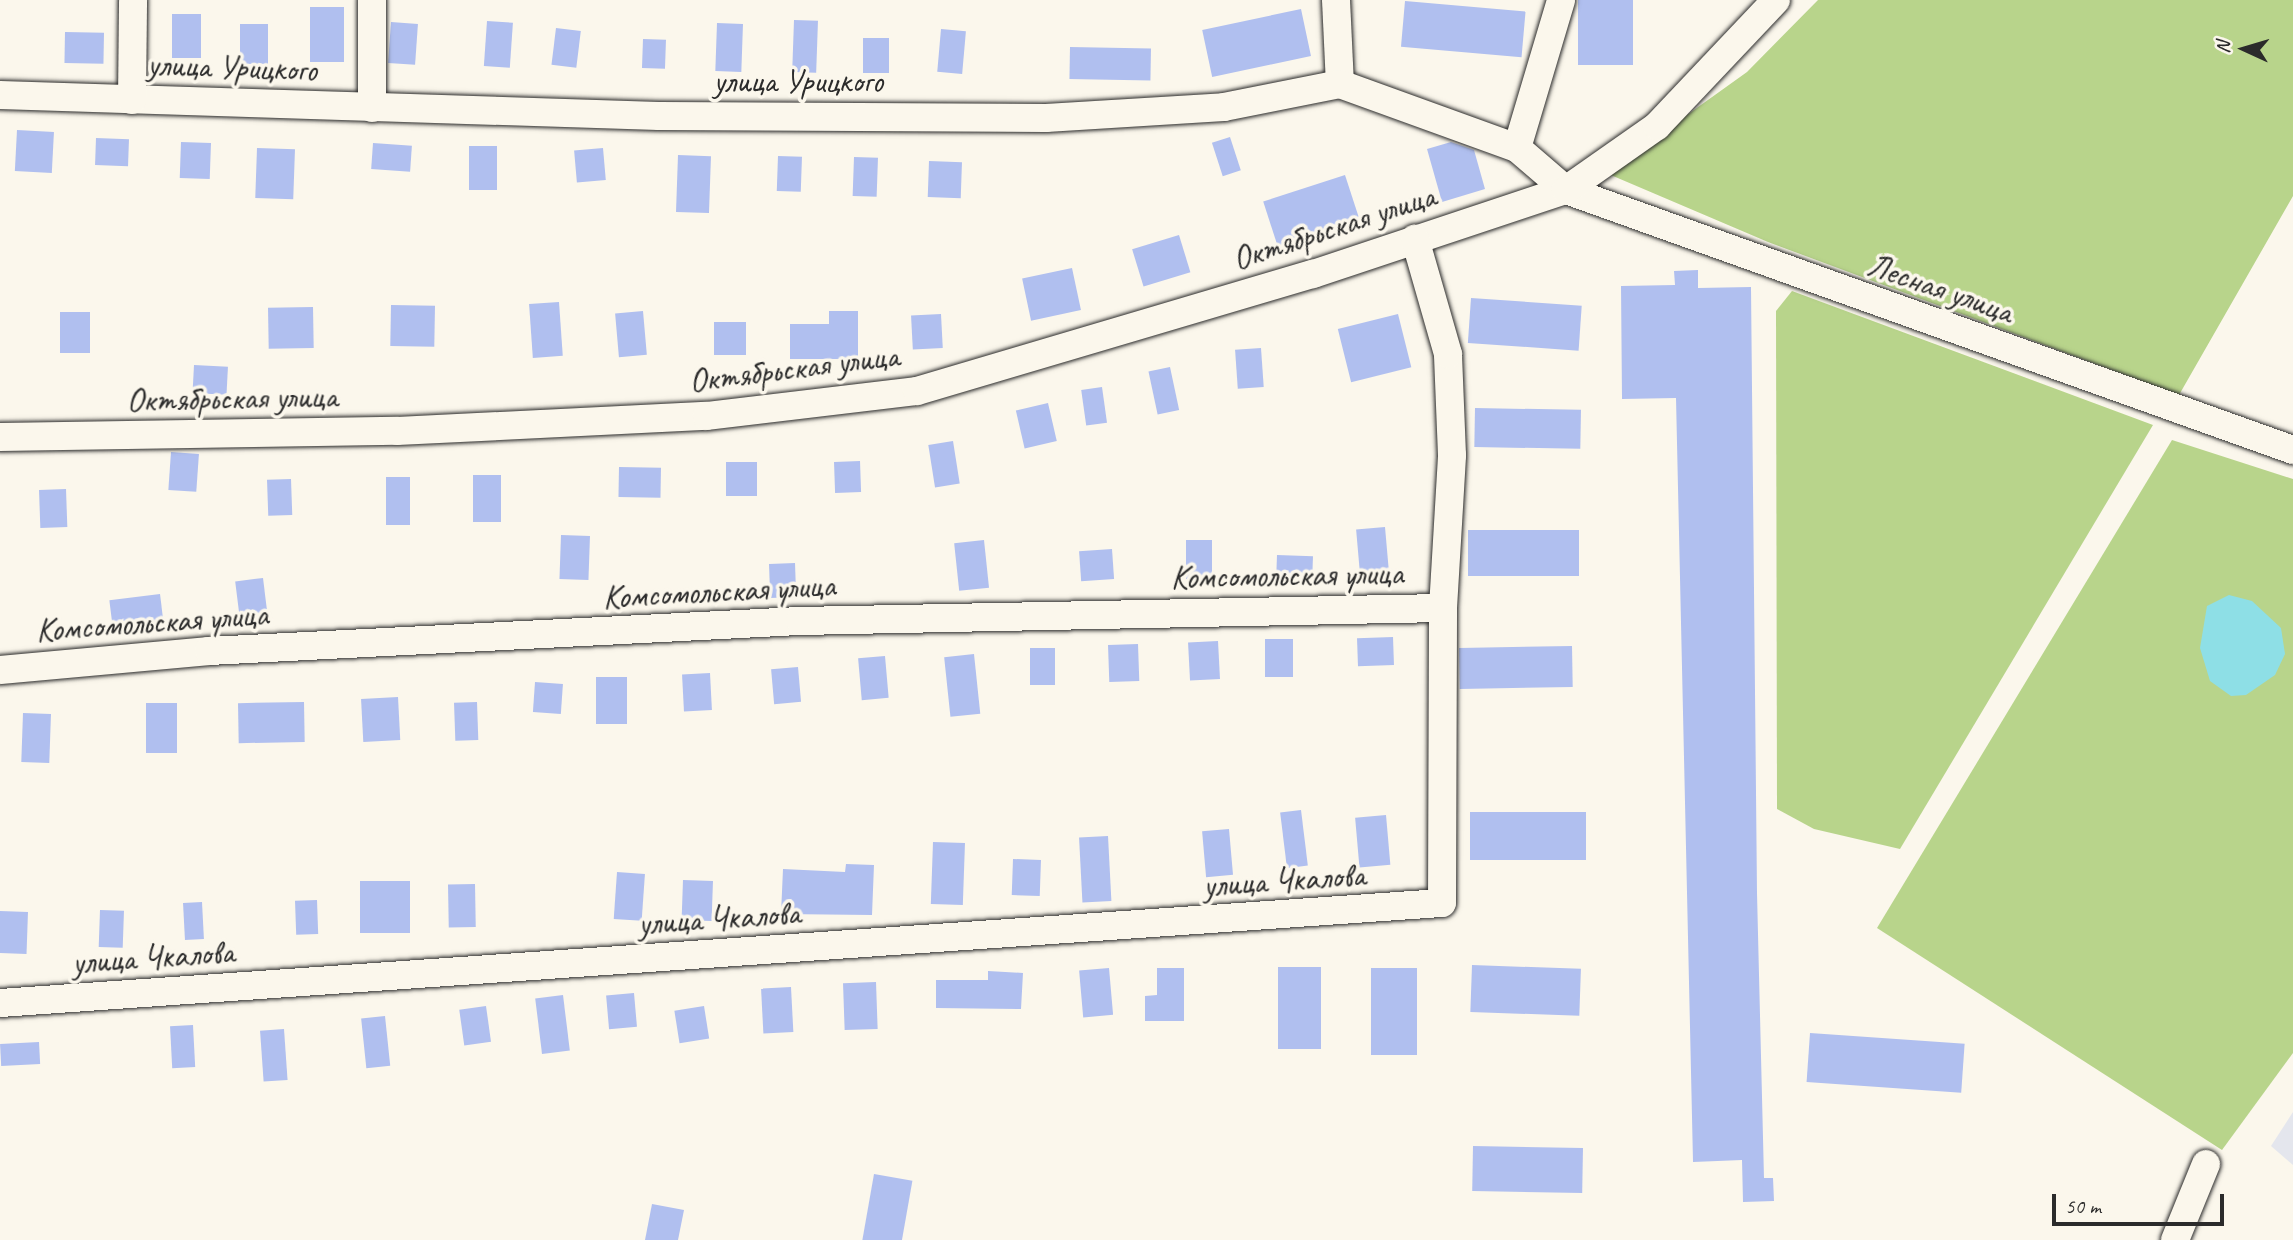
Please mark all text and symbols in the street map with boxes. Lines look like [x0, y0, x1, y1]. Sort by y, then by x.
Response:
north arrow [2209, 14, 2279, 84]
text: N [2211, 41, 2235, 54]
street label: улица Урицкого [147, 45, 317, 91]
street label: улица Урицкого [714, 62, 882, 102]
street label: Октябрьская улица [1227, 176, 1441, 280]
street label: Лесная улица [1862, 246, 2018, 332]
street label: Октябрьская улица [686, 336, 902, 402]
street label: Октябрьская улица [126, 377, 338, 421]
street label: Комсомольская улица [1169, 554, 1405, 598]
street label: Комсомольская улица [600, 566, 838, 618]
street label: Комсомольская улица [33, 595, 271, 651]
street label: улица Чкалова [1202, 856, 1366, 906]
street label: улица Чкалова [637, 894, 801, 944]
street label: улица Чкалова [71, 933, 235, 983]
scale bar [2055, 1180, 2226, 1224]
text: 50 m [2065, 1193, 2101, 1219]

